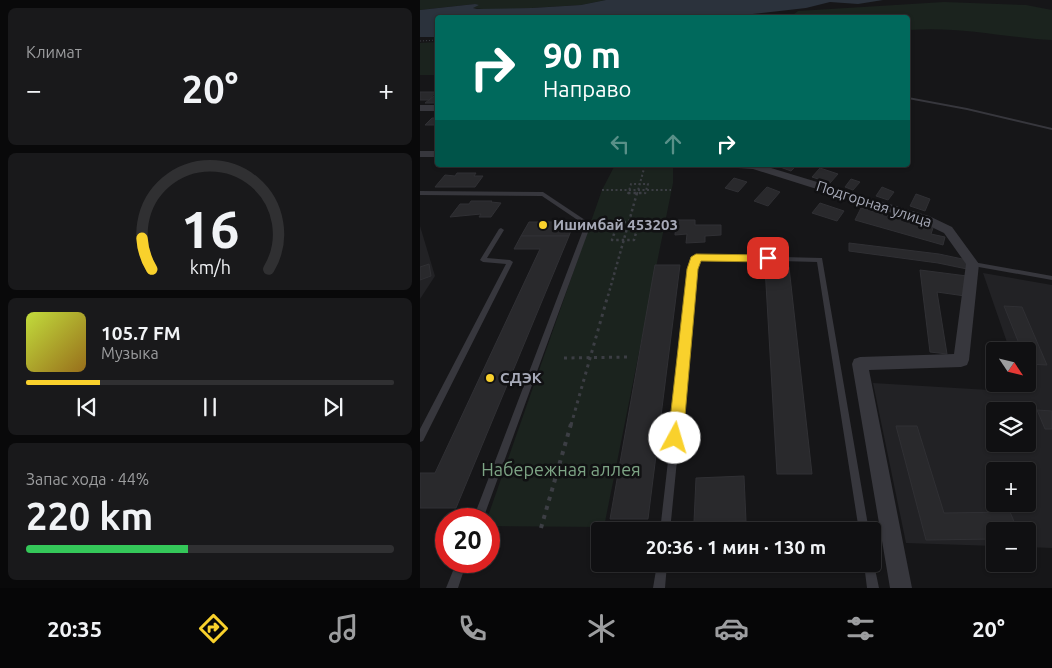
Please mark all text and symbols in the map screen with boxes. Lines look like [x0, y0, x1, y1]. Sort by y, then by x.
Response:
icon: right [460, 35, 525, 100]
text: 90 m [543, 35, 621, 75]
text: Климат [26, 43, 82, 61]
text: 20° [182, 68, 238, 110]
text: − [26, 74, 42, 105]
text: + [378, 74, 394, 105]
text: Направо [543, 76, 631, 101]
icon: left [606, 130, 634, 158]
icon: ahead [659, 130, 687, 158]
icon: right [712, 130, 740, 158]
street label: Подгорная улица [814, 177, 934, 230]
text: 16 [181, 200, 239, 258]
place label: Ишимбай 453203 [553, 216, 678, 233]
marker: Ишимбай 453203 [537, 219, 549, 231]
pin [747, 237, 789, 279]
icon: arrive [754, 244, 782, 272]
text: km/h [189, 257, 231, 277]
text: 105.7 FM [101, 322, 181, 344]
north arrow [986, 342, 1036, 392]
map controls [986, 342, 1036, 572]
text: Музыка [101, 344, 159, 362]
place label: СДЭК [500, 369, 542, 386]
marker: СДЭК [484, 372, 496, 384]
icon: previous [73, 393, 101, 421]
icon: pause [196, 393, 224, 421]
icon: next [319, 393, 347, 421]
button: layers [986, 402, 1036, 452]
position arrow [648, 411, 700, 463]
park label: Набережная аллея [481, 459, 641, 479]
button: + [986, 462, 1036, 512]
text: Запас хода · 44% [26, 470, 149, 488]
text: 220 km [26, 495, 153, 537]
speed limit sign: 20 [435, 508, 500, 573]
button: − [986, 522, 1036, 572]
text: 20:36 · 1 мин · 130 m [646, 536, 826, 558]
icon: directions [196, 611, 231, 646]
icon: music [326, 611, 361, 646]
icon: phone [455, 611, 490, 646]
icon: climate [584, 611, 619, 646]
icon: car [714, 611, 749, 646]
icon: filters [843, 611, 878, 646]
text: 20:35 [47, 616, 102, 641]
text: 20° [972, 616, 1005, 641]

